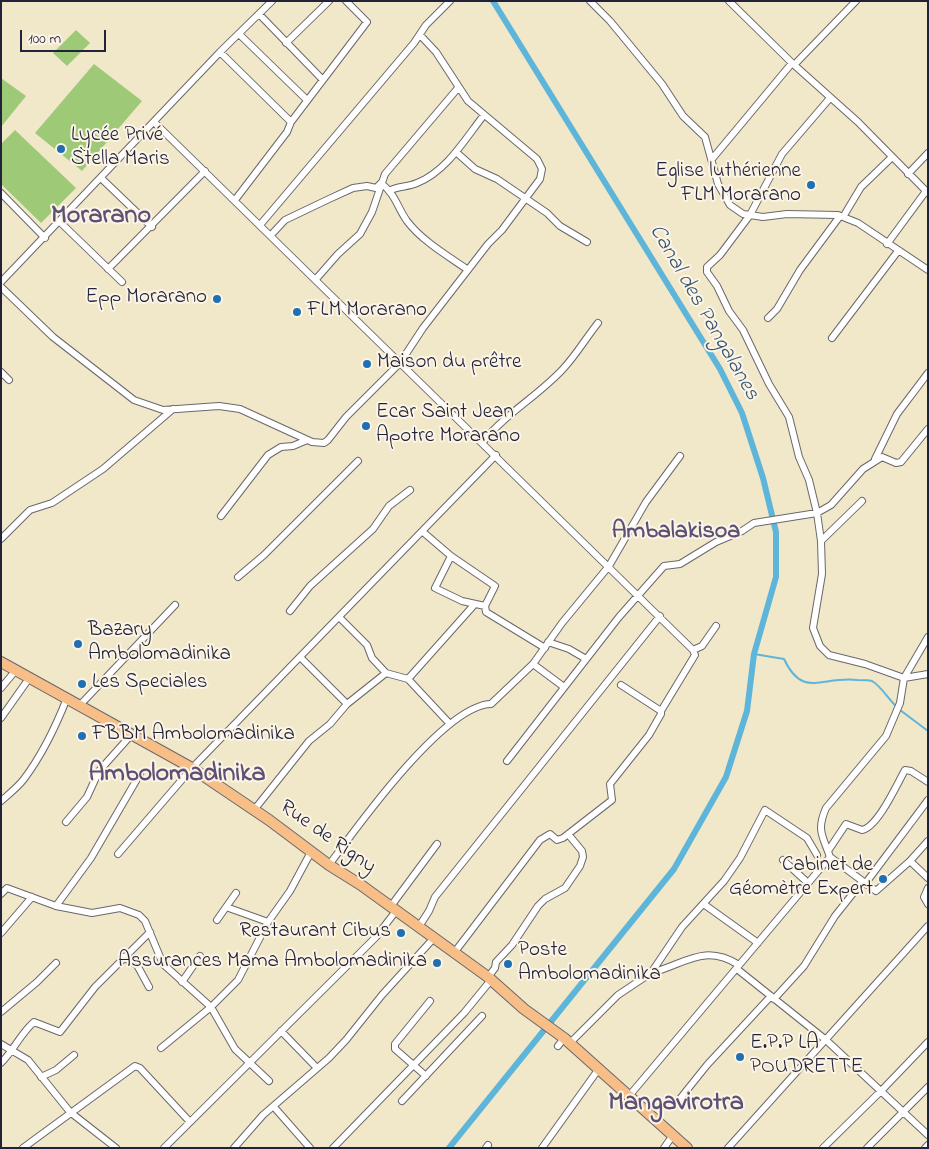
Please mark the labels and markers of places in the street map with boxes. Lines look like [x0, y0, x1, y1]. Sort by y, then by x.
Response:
place label: Lycée Privé Stella Maris [71, 124, 170, 174]
marker: Lycée Privé Stella Maris [55, 143, 67, 155]
place label: Eglise luthérienne FLM Morarano [655, 160, 801, 210]
marker: Eglise luthérienne FLM Morarano [805, 179, 817, 191]
place label: Epp Morarano [86, 286, 207, 312]
marker: Epp Morarano [211, 293, 223, 305]
place label: FLM Morarano [307, 299, 427, 325]
marker: FLM Morarano [291, 306, 303, 318]
place label: Maison du prêtre [377, 351, 521, 377]
marker: Maison du prêtre [361, 358, 373, 370]
place label: Ecar Saint Jean Apotre Morarano [376, 401, 520, 451]
marker: Ecar Saint Jean Apotre Morarano [360, 420, 372, 432]
place label: Bazary Ambolomadinika [88, 619, 231, 669]
marker: Bazary Ambolomadinika [72, 638, 84, 650]
place label: Les Speciales [92, 671, 207, 697]
marker: Les Speciales [76, 678, 88, 690]
place label: FBBM Ambolomadinika [92, 723, 295, 749]
marker: FBBM Ambolomadinika [76, 730, 88, 742]
place label: Cabinet de Géomètre Expert [729, 854, 873, 904]
marker: Cabinet de Géomètre Expert [877, 873, 889, 885]
place label: Restaurant Cibus [239, 920, 391, 946]
marker: Restaurant Cibus [395, 927, 407, 939]
place label: Poste Ambolomadinika [518, 939, 661, 989]
place label: Assurances Mama Ambolomadinika [118, 950, 427, 976]
marker: Assurances Mama Ambolomadinika [431, 957, 443, 969]
marker: Poste Ambolomadinika [502, 958, 514, 970]
place label: E.P.P LA POUDRETTE [750, 1032, 863, 1082]
marker: E.P.P LA POUDRETTE [734, 1051, 746, 1063]

